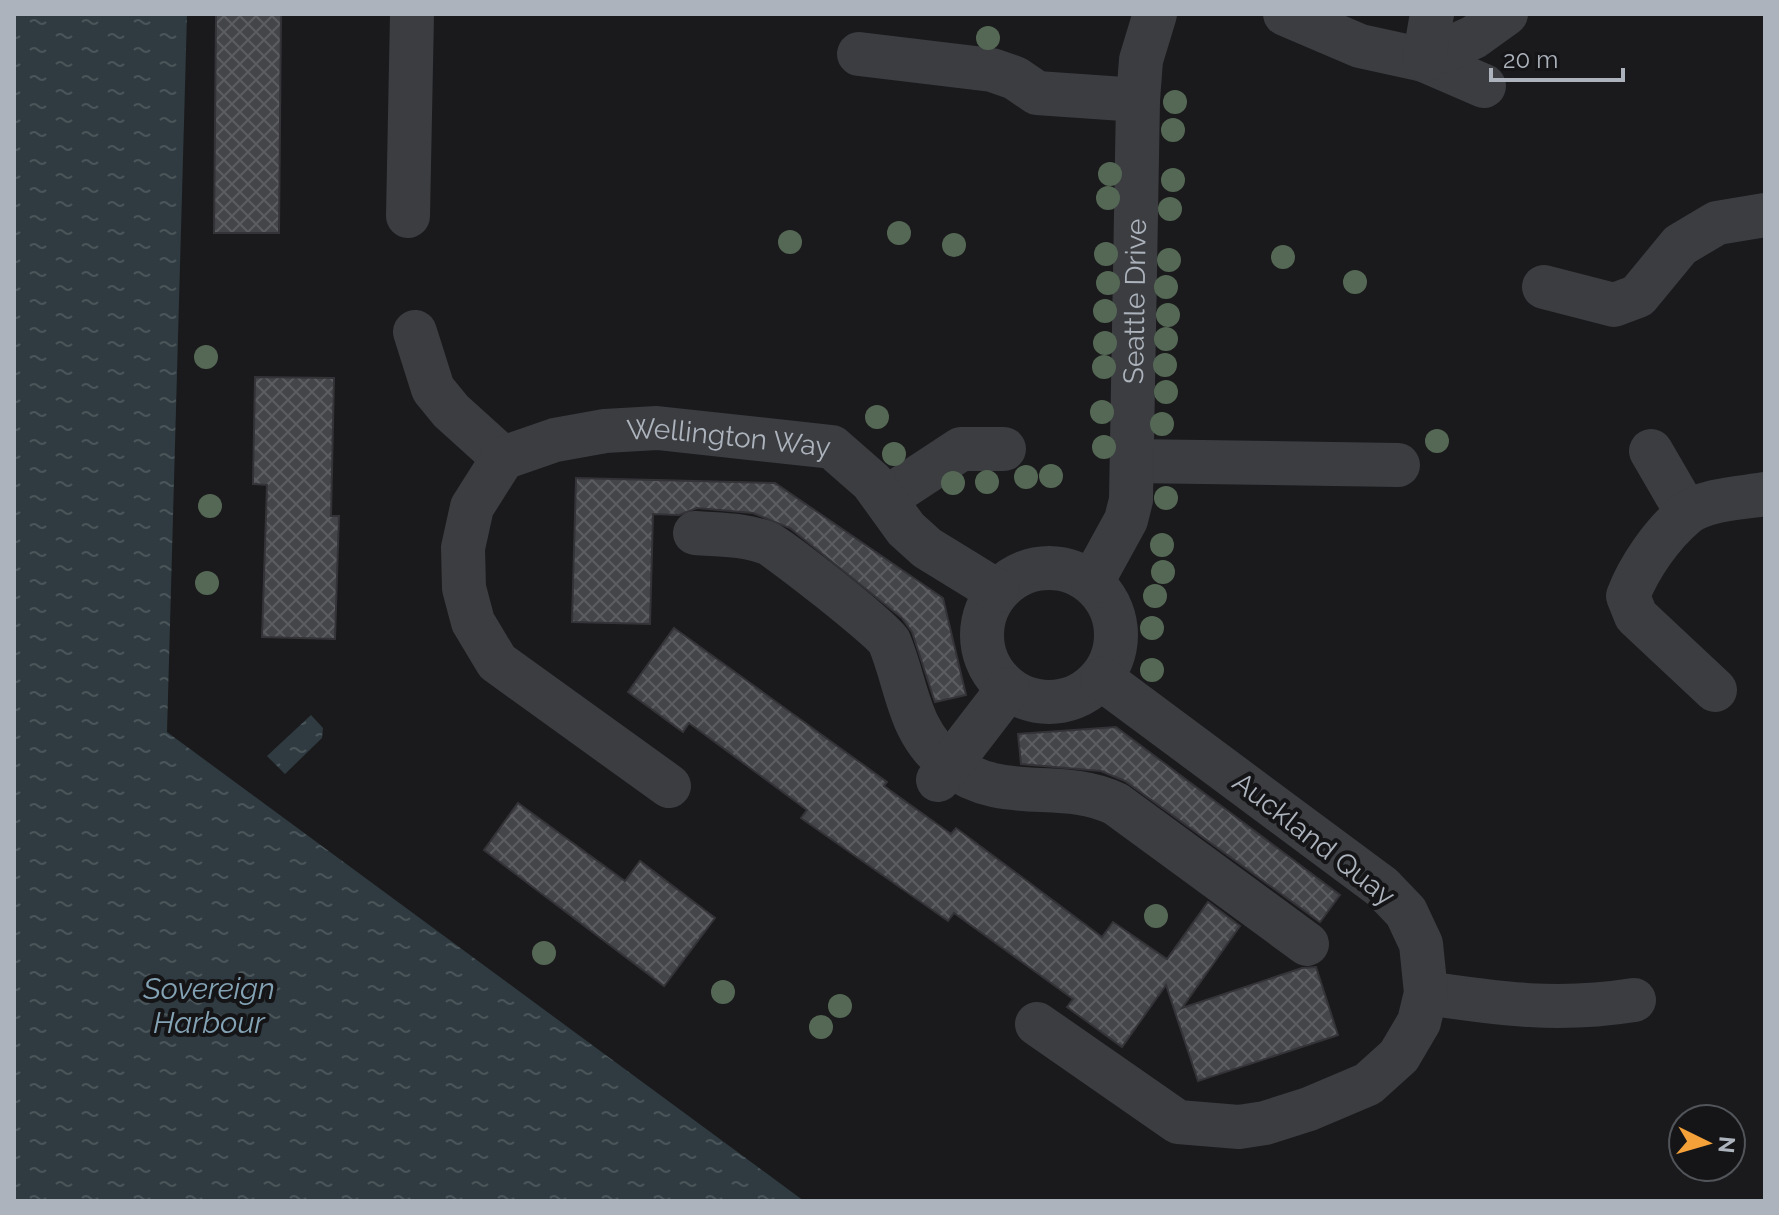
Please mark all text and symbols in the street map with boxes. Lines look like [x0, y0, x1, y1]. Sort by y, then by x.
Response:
scale bar [1491, 32, 1623, 82]
text: 20 m [1503, 45, 1558, 74]
street label: Seattle Drive [1117, 218, 1152, 384]
street label: Wellington Way [626, 411, 833, 463]
street label: Auckland Quay [1226, 765, 1402, 913]
water label: Sovereign Harbour [142, 971, 275, 1040]
north arrow [1667, 1103, 1747, 1183]
text: N [1713, 1135, 1741, 1154]

